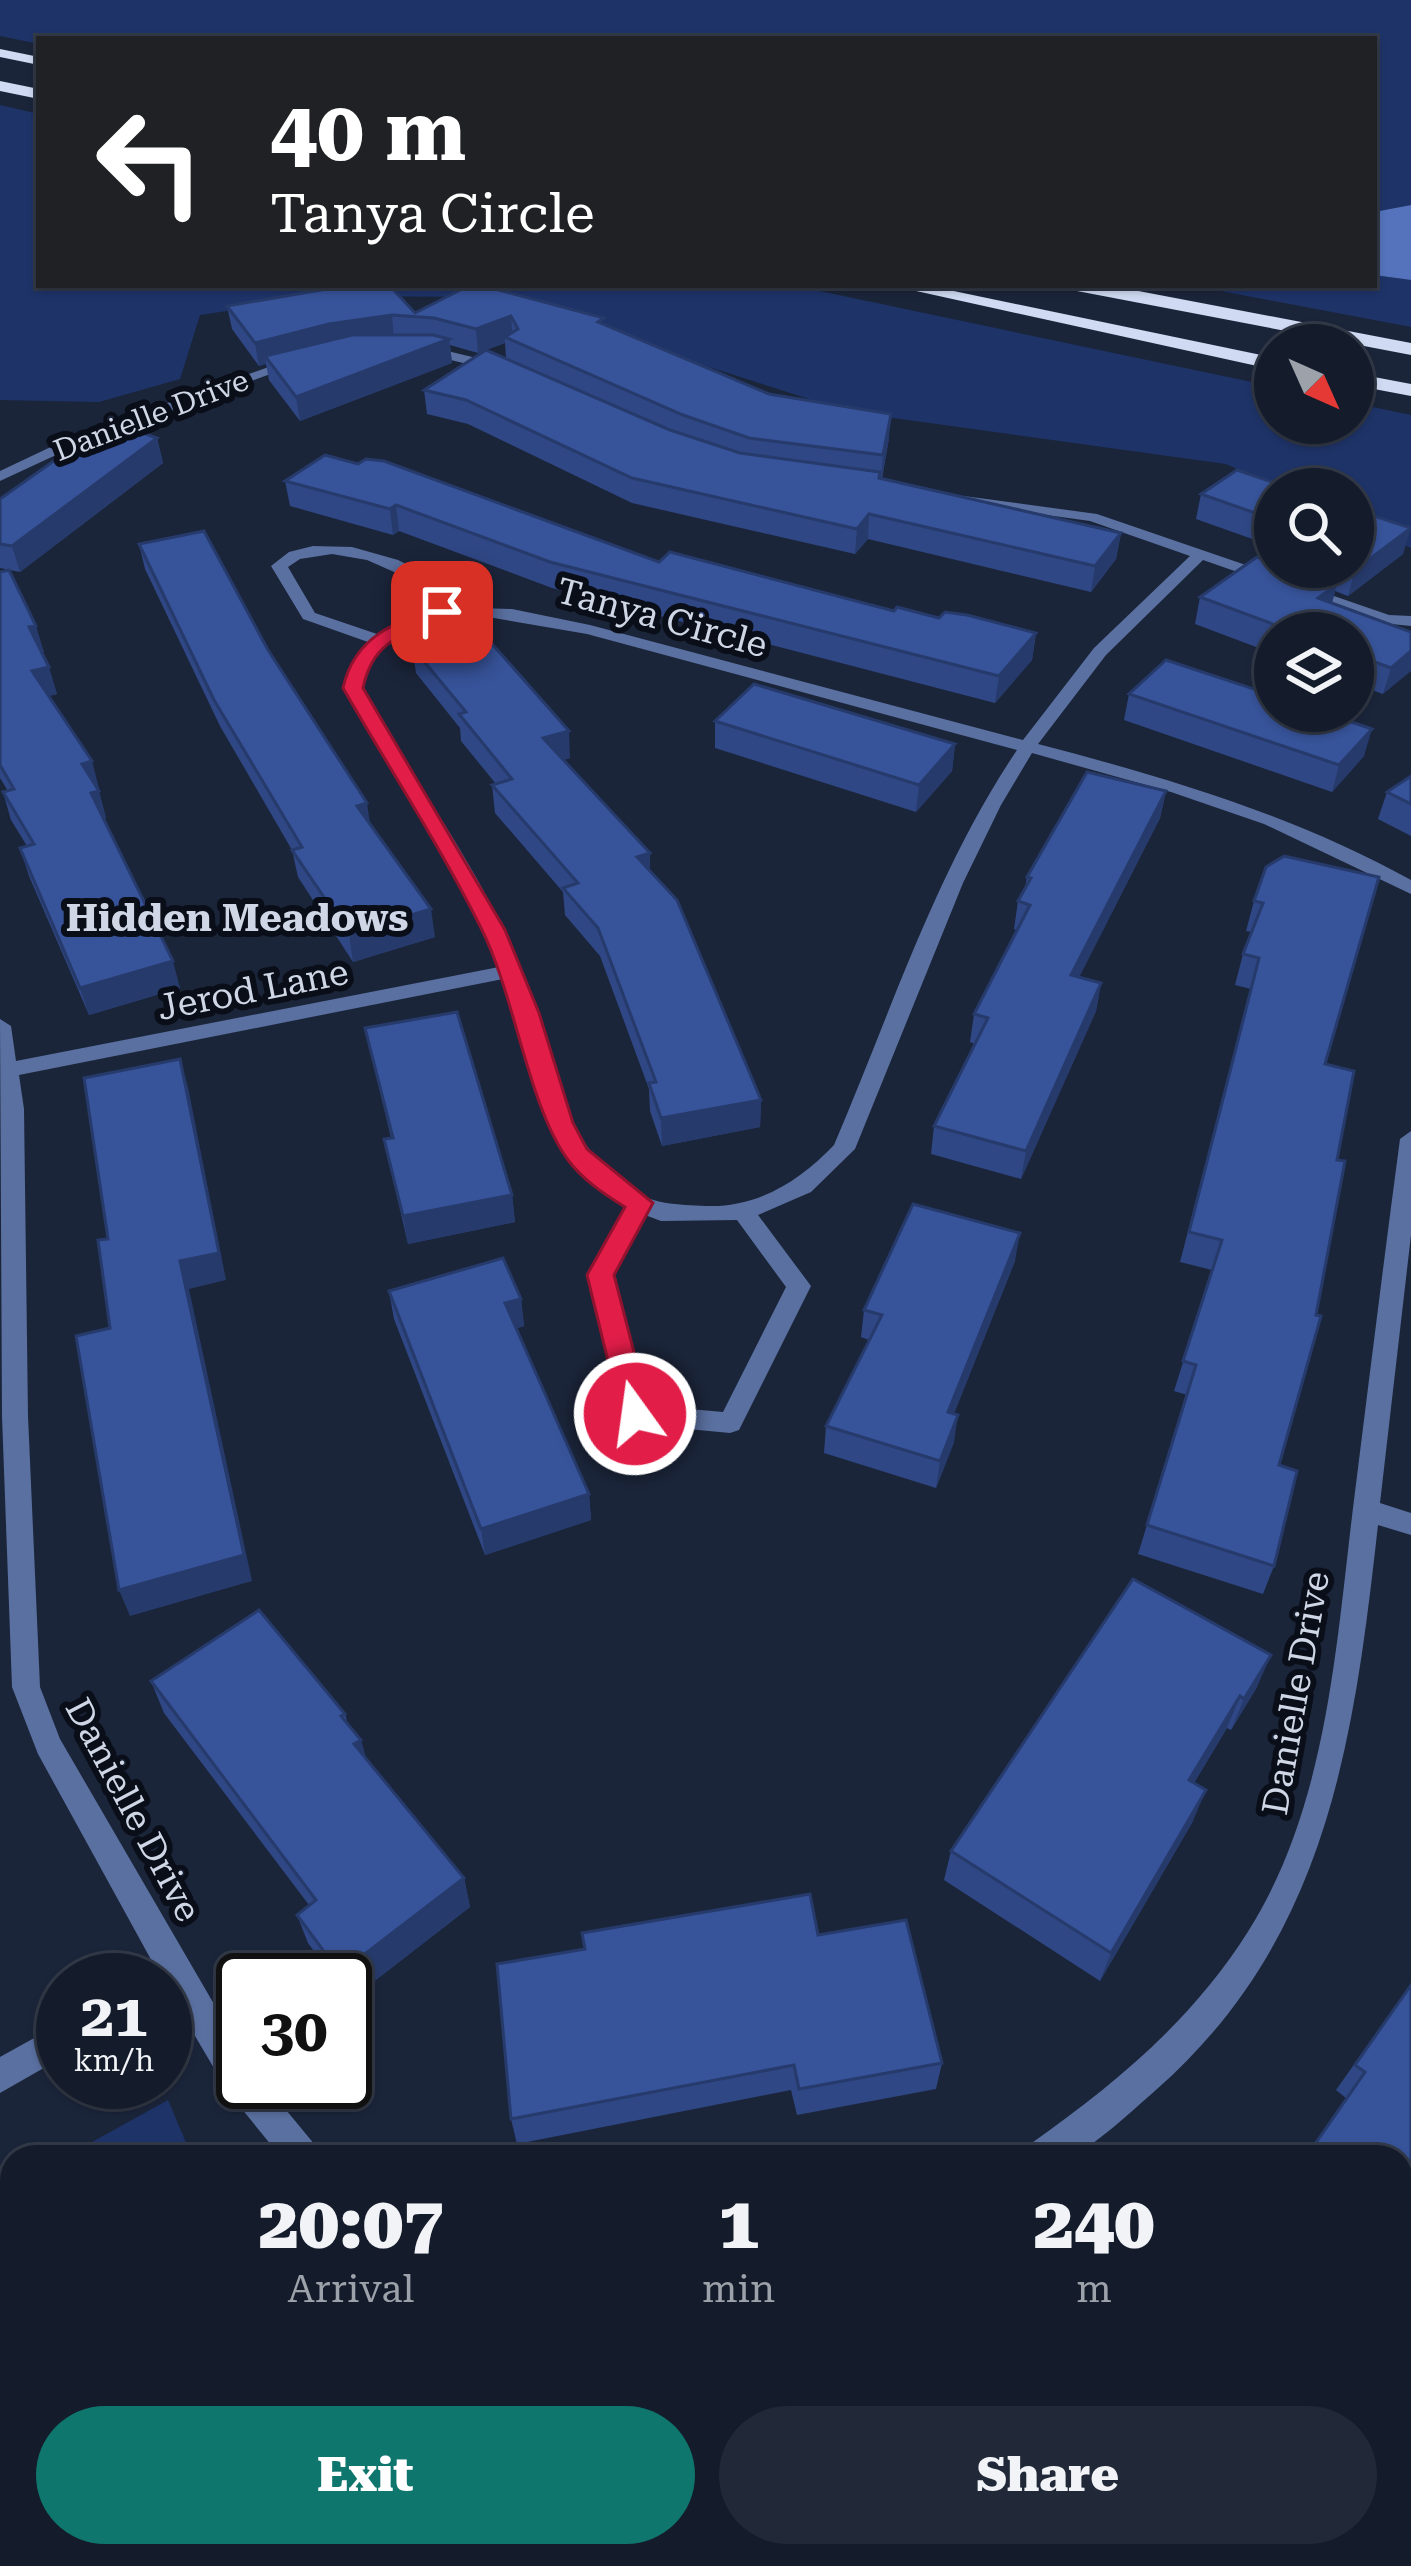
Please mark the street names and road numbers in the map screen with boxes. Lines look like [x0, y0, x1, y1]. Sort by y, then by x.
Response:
street label: Danielle Drive [49, 362, 253, 468]
street label: Tanya Circle [552, 570, 772, 666]
street label: Jerod Lane [154, 951, 352, 1029]
street label: Danielle Drive [1254, 1568, 1338, 1818]
street label: Danielle Drive [57, 1691, 209, 1929]

